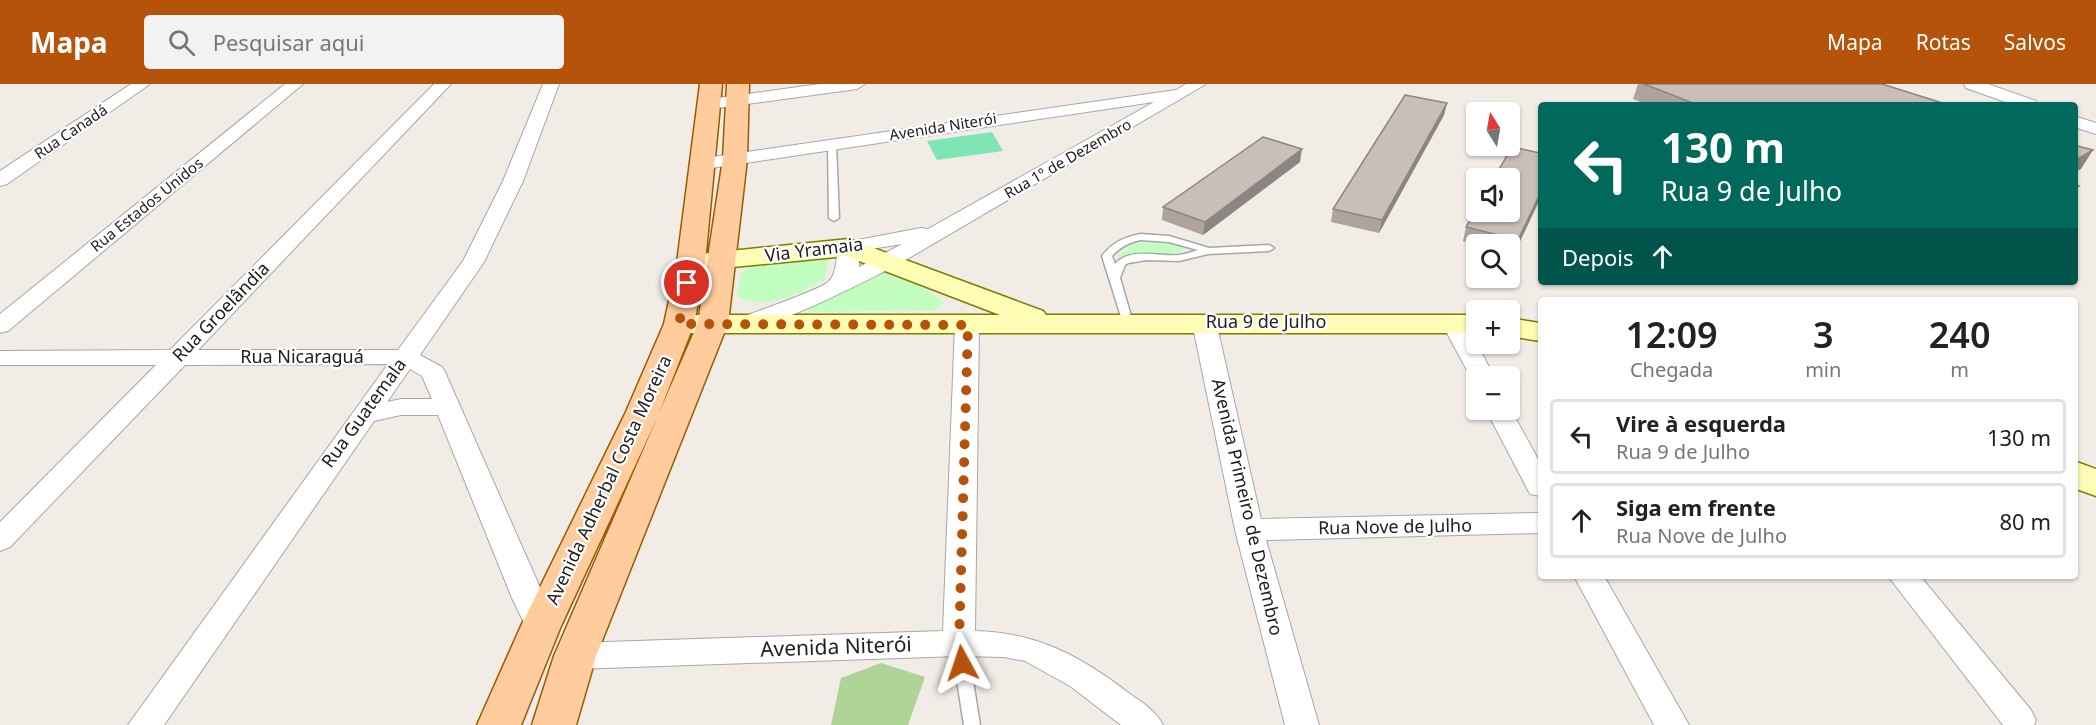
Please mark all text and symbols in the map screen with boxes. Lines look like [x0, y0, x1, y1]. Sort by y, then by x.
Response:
search box [144, 15, 564, 69]
text: Mapa [30, 23, 108, 61]
icon: search [165, 26, 198, 59]
text: Pesquisar aqui [213, 27, 365, 57]
text: Mapa [1827, 28, 1883, 56]
text: Rotas [1916, 28, 1971, 56]
text: Salvos [2004, 28, 2066, 56]
street label: Rua Canadá [30, 99, 111, 163]
north arrow [1466, 102, 1520, 156]
map controls [1466, 102, 1520, 420]
street label: Avenida Niterói [888, 108, 998, 144]
street label: Rua 1º de Dezembro [1000, 114, 1135, 203]
text: 130 m [1661, 118, 1785, 175]
icon: left [1562, 126, 1640, 204]
street label: Rua Estados Unidos [86, 153, 207, 256]
button: sound [1466, 168, 1520, 222]
text: Rua 9 de Julho [1661, 172, 1842, 209]
street label: Via Yramaia [763, 231, 864, 267]
button: search [1466, 234, 1520, 288]
icon: ahead [1646, 240, 1679, 273]
text: Depois [1562, 242, 1634, 272]
street label: Rua Groelândia [166, 256, 274, 366]
pin [661, 257, 712, 308]
icon: arrive [670, 266, 703, 299]
button: + [1466, 300, 1520, 354]
street label: Rua 9 de Julho [1206, 309, 1326, 333]
text: 12:09 [1625, 310, 1718, 359]
text: 3 [1813, 310, 1834, 359]
text: 240 [1929, 310, 1991, 359]
street label: Rua Nicaraguá [240, 344, 364, 368]
street label: Avenida Adherbal Costa Moreira [540, 351, 677, 608]
street label: Rua Guatemala [315, 353, 411, 472]
text: Chegada [1630, 356, 1713, 383]
text: min [1805, 356, 1841, 383]
text: m [1950, 356, 1969, 383]
button: − [1466, 366, 1520, 420]
street label: Avenida Primeiro de Dezembro [1207, 376, 1289, 638]
text: Vire à esquerda [1616, 408, 1786, 438]
icon: left [1565, 420, 1598, 453]
text: 130 m [1987, 422, 2051, 452]
text: Rua 9 de Julho [1616, 438, 1750, 465]
text: Siga em frente [1616, 492, 1776, 522]
icon: ahead [1565, 504, 1598, 537]
text: 80 m [2000, 506, 2051, 536]
street label: Rua Nove de Julho [1318, 513, 1472, 539]
text: Rua Nove de Julho [1616, 522, 1787, 549]
street label: Avenida Niterói [760, 629, 912, 663]
position arrow [930, 631, 994, 695]

